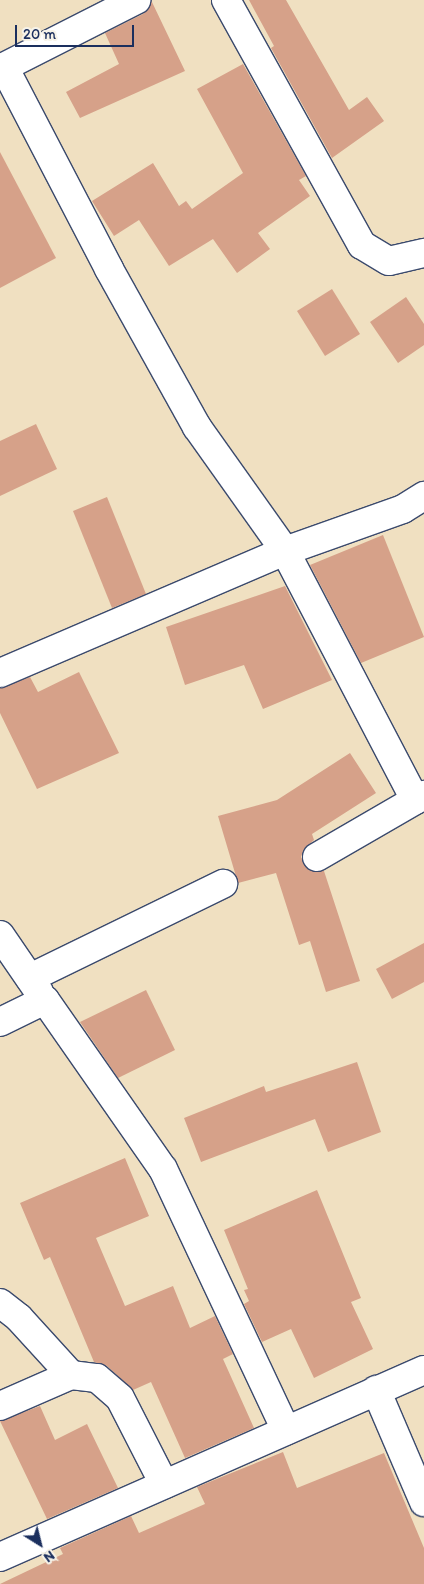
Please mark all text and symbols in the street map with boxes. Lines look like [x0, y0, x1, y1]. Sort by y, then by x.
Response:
scale bar [18, 15, 136, 47]
text: 20 m [23, 25, 56, 43]
north arrow [15, 1519, 65, 1569]
text: N [40, 1547, 58, 1566]

